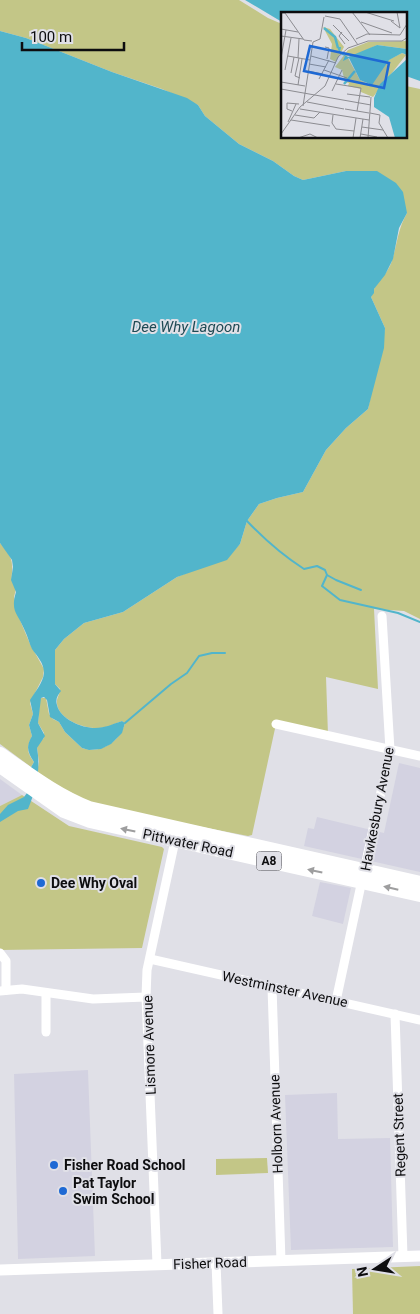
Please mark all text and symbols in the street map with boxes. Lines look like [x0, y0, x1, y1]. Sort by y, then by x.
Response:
inset map [281, 12, 408, 139]
scale bar [22, 20, 125, 52]
text: 100 m [30, 28, 72, 46]
water label: Dee Why Lagoon [132, 318, 240, 336]
street label: Hawkesbury Avenue [357, 746, 397, 872]
one-way arrow [120, 826, 135, 834]
street label: Pittwater Road [141, 826, 235, 860]
road number: A8 [256, 851, 282, 870]
one-way arrow [307, 867, 323, 875]
place label: Dee Why Oval [51, 875, 137, 891]
marker: Dee Why Oval [35, 877, 47, 889]
one-way arrow [384, 884, 399, 892]
street label: Westminster Avenue [221, 968, 349, 1010]
street label: Lismore Avenue [139, 995, 159, 1095]
street label: Holborn Avenue [266, 1074, 286, 1174]
street label: Regent Street [390, 1092, 408, 1177]
place label: Fisher Road School [64, 1157, 186, 1173]
marker: Fisher Road School [48, 1159, 60, 1171]
place label: Pat Taylor Swim School [73, 1175, 154, 1207]
marker: Pat Taylor Swim School [57, 1185, 69, 1197]
north arrow [350, 1244, 400, 1294]
street label: Fisher Road [173, 1254, 247, 1272]
text: N [353, 1265, 371, 1278]

